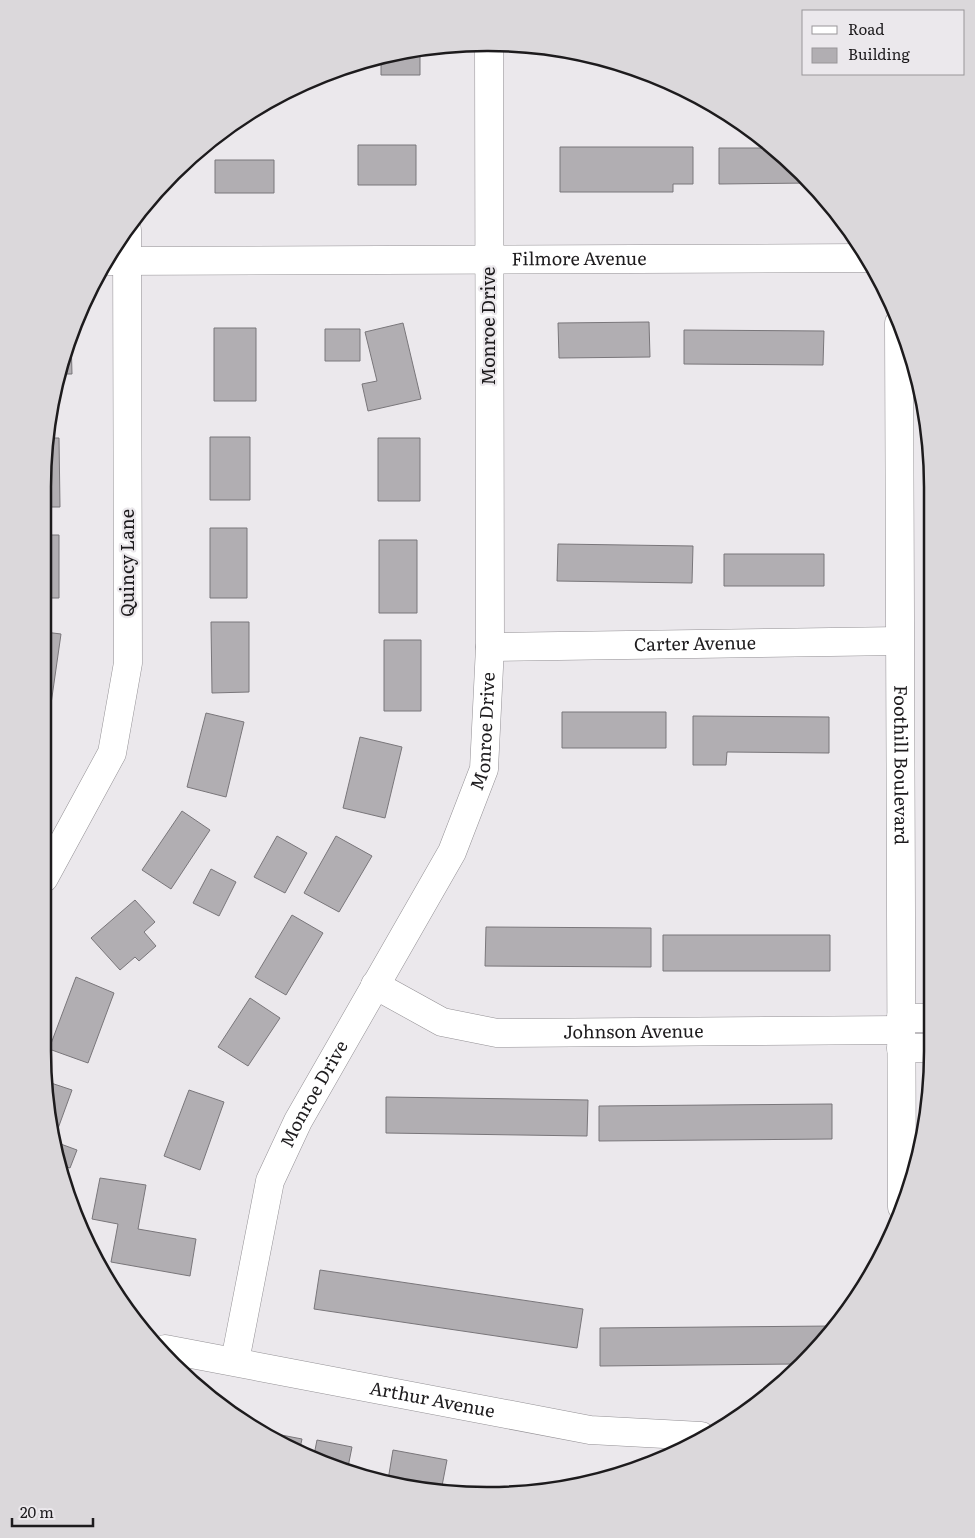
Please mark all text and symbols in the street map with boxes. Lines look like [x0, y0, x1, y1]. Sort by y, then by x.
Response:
legend [802, 10, 965, 75]
text: Road [848, 17, 884, 40]
text: Building [848, 42, 910, 65]
street label: Filmore Avenue [511, 244, 647, 271]
street label: Monroe Drive [474, 267, 501, 385]
street label: Quincy Lane [113, 509, 140, 617]
street label: Carter Avenue [634, 628, 756, 657]
street label: Monroe Drive [462, 671, 501, 794]
street label: Foothill Boulevard [888, 685, 916, 845]
street label: Johnson Avenue [563, 1016, 704, 1045]
street label: Monroe Drive [273, 1035, 354, 1152]
street label: Arthur Avenue [368, 1373, 497, 1424]
scale bar [12, 1496, 94, 1528]
text: 20 m [20, 1500, 54, 1523]

